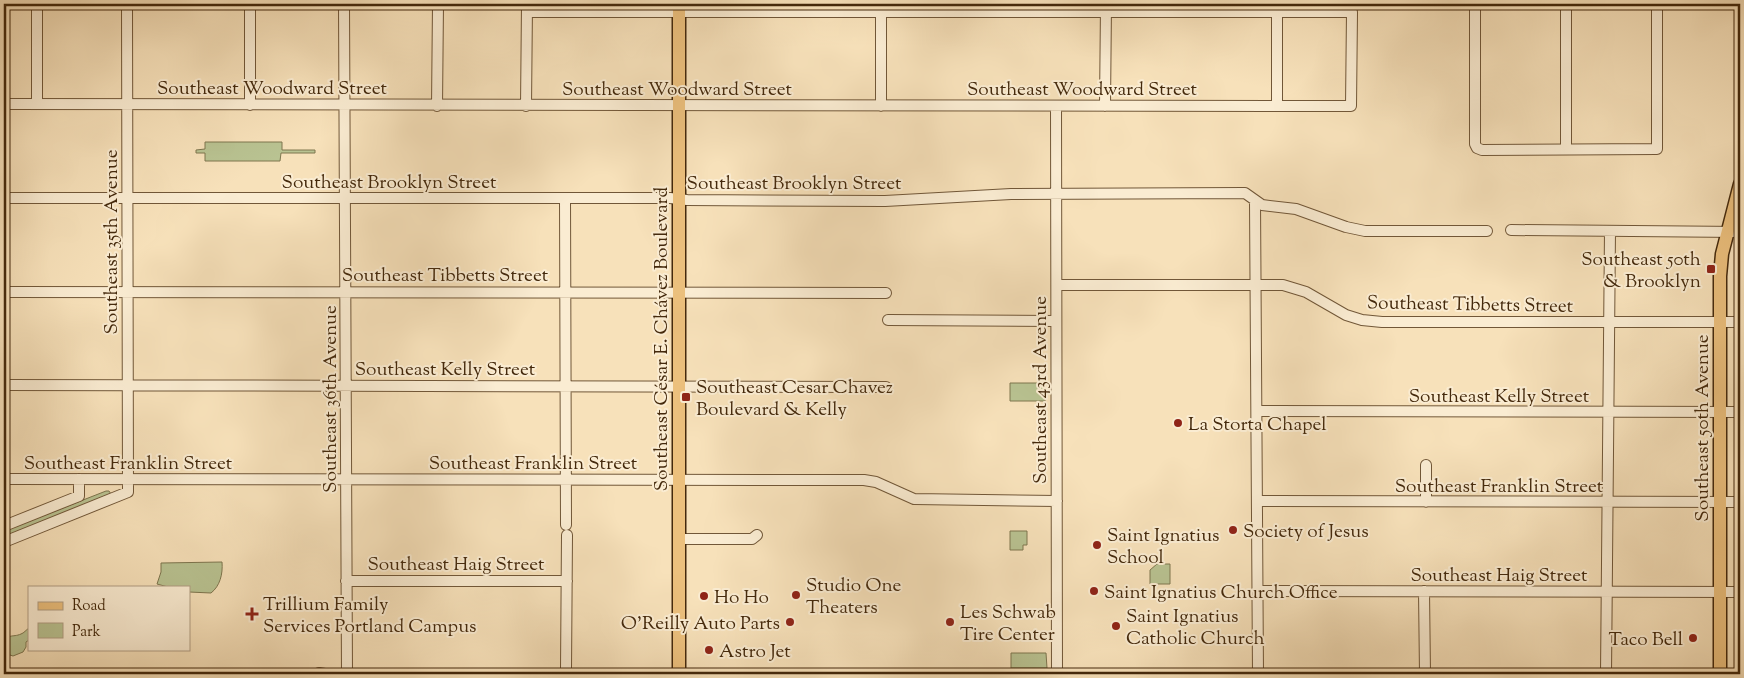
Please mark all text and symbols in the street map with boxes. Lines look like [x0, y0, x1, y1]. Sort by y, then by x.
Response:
street label: Southeast Woodward Street [157, 76, 387, 103]
street label: Southeast Woodward Street [562, 77, 792, 104]
street label: Southeast Woodward Street [967, 77, 1197, 104]
street label: Southeast 35th Avenue [99, 149, 126, 335]
street label: Southeast Brooklyn Street [282, 170, 497, 197]
street label: Southeast Brooklyn Street [687, 171, 902, 198]
street label: Southeast César E. Chávez Boulevard [649, 186, 676, 491]
place label: Southeast 50th & Brooklyn [1581, 247, 1701, 296]
street label: Southeast Tibbetts Street [342, 263, 549, 290]
marker: Southeast 50th & Brooklyn [1705, 263, 1717, 275]
street label: Southeast Tibbetts Street [1367, 290, 1574, 321]
street label: Southeast 43rd Avenue [1028, 296, 1055, 484]
street label: Southeast 36th Avenue [318, 305, 345, 493]
street label: Southeast 50th Avenue [1690, 334, 1717, 522]
street label: Southeast Kelly Street [355, 357, 536, 384]
place label: Southeast Cesar Chavez Boulevard & Kelly [696, 375, 893, 424]
street label: Southeast Kelly Street [1409, 384, 1590, 411]
marker: Southeast Cesar Chavez Boulevard & Kelly [680, 391, 692, 403]
place label: La Storta Chapel [1188, 412, 1327, 439]
marker: La Storta Chapel [1172, 417, 1184, 429]
street label: Southeast Franklin Street [24, 451, 233, 478]
street label: Southeast Franklin Street [429, 451, 638, 478]
street label: Southeast Franklin Street [1395, 474, 1604, 501]
place label: Society of Jesus [1243, 519, 1369, 546]
place label: Saint Ignatius School [1107, 523, 1220, 572]
marker: Society of Jesus [1227, 524, 1239, 536]
marker: Saint Ignatius School [1091, 539, 1103, 551]
street label: Southeast Haig Street [367, 552, 545, 579]
street label: Southeast Haig Street [1410, 563, 1588, 590]
place label: Studio One Theaters [806, 573, 901, 622]
place label: Saint Ignatius Church Office [1104, 580, 1338, 607]
place label: Ho Ho [714, 585, 769, 612]
marker: Saint Ignatius Church Office [1088, 585, 1100, 597]
legend [28, 586, 190, 650]
marker: Studio One Theaters [790, 589, 802, 601]
marker: Ho Ho [698, 590, 710, 602]
place label: Trillium Family Services Portland Campus [263, 592, 477, 641]
text: Road [72, 596, 106, 617]
place label: Les Schwab Tire Center [960, 600, 1056, 649]
place label: Saint Ignatius Catholic Church [1126, 604, 1265, 653]
marker: Trillium Family Services Portland Campus [245, 607, 259, 621]
place label: O'Reilly Auto Parts [621, 611, 780, 638]
marker: O'Reilly Auto Parts [784, 616, 796, 628]
marker: Les Schwab Tire Center [944, 616, 956, 628]
marker: Saint Ignatius Catholic Church [1110, 620, 1122, 632]
text: Park [72, 622, 101, 643]
place label: Taco Bell [1608, 627, 1683, 654]
marker: Taco Bell [1687, 632, 1699, 644]
place label: Astro Jet [719, 639, 791, 666]
marker: Astro Jet [703, 644, 715, 656]

